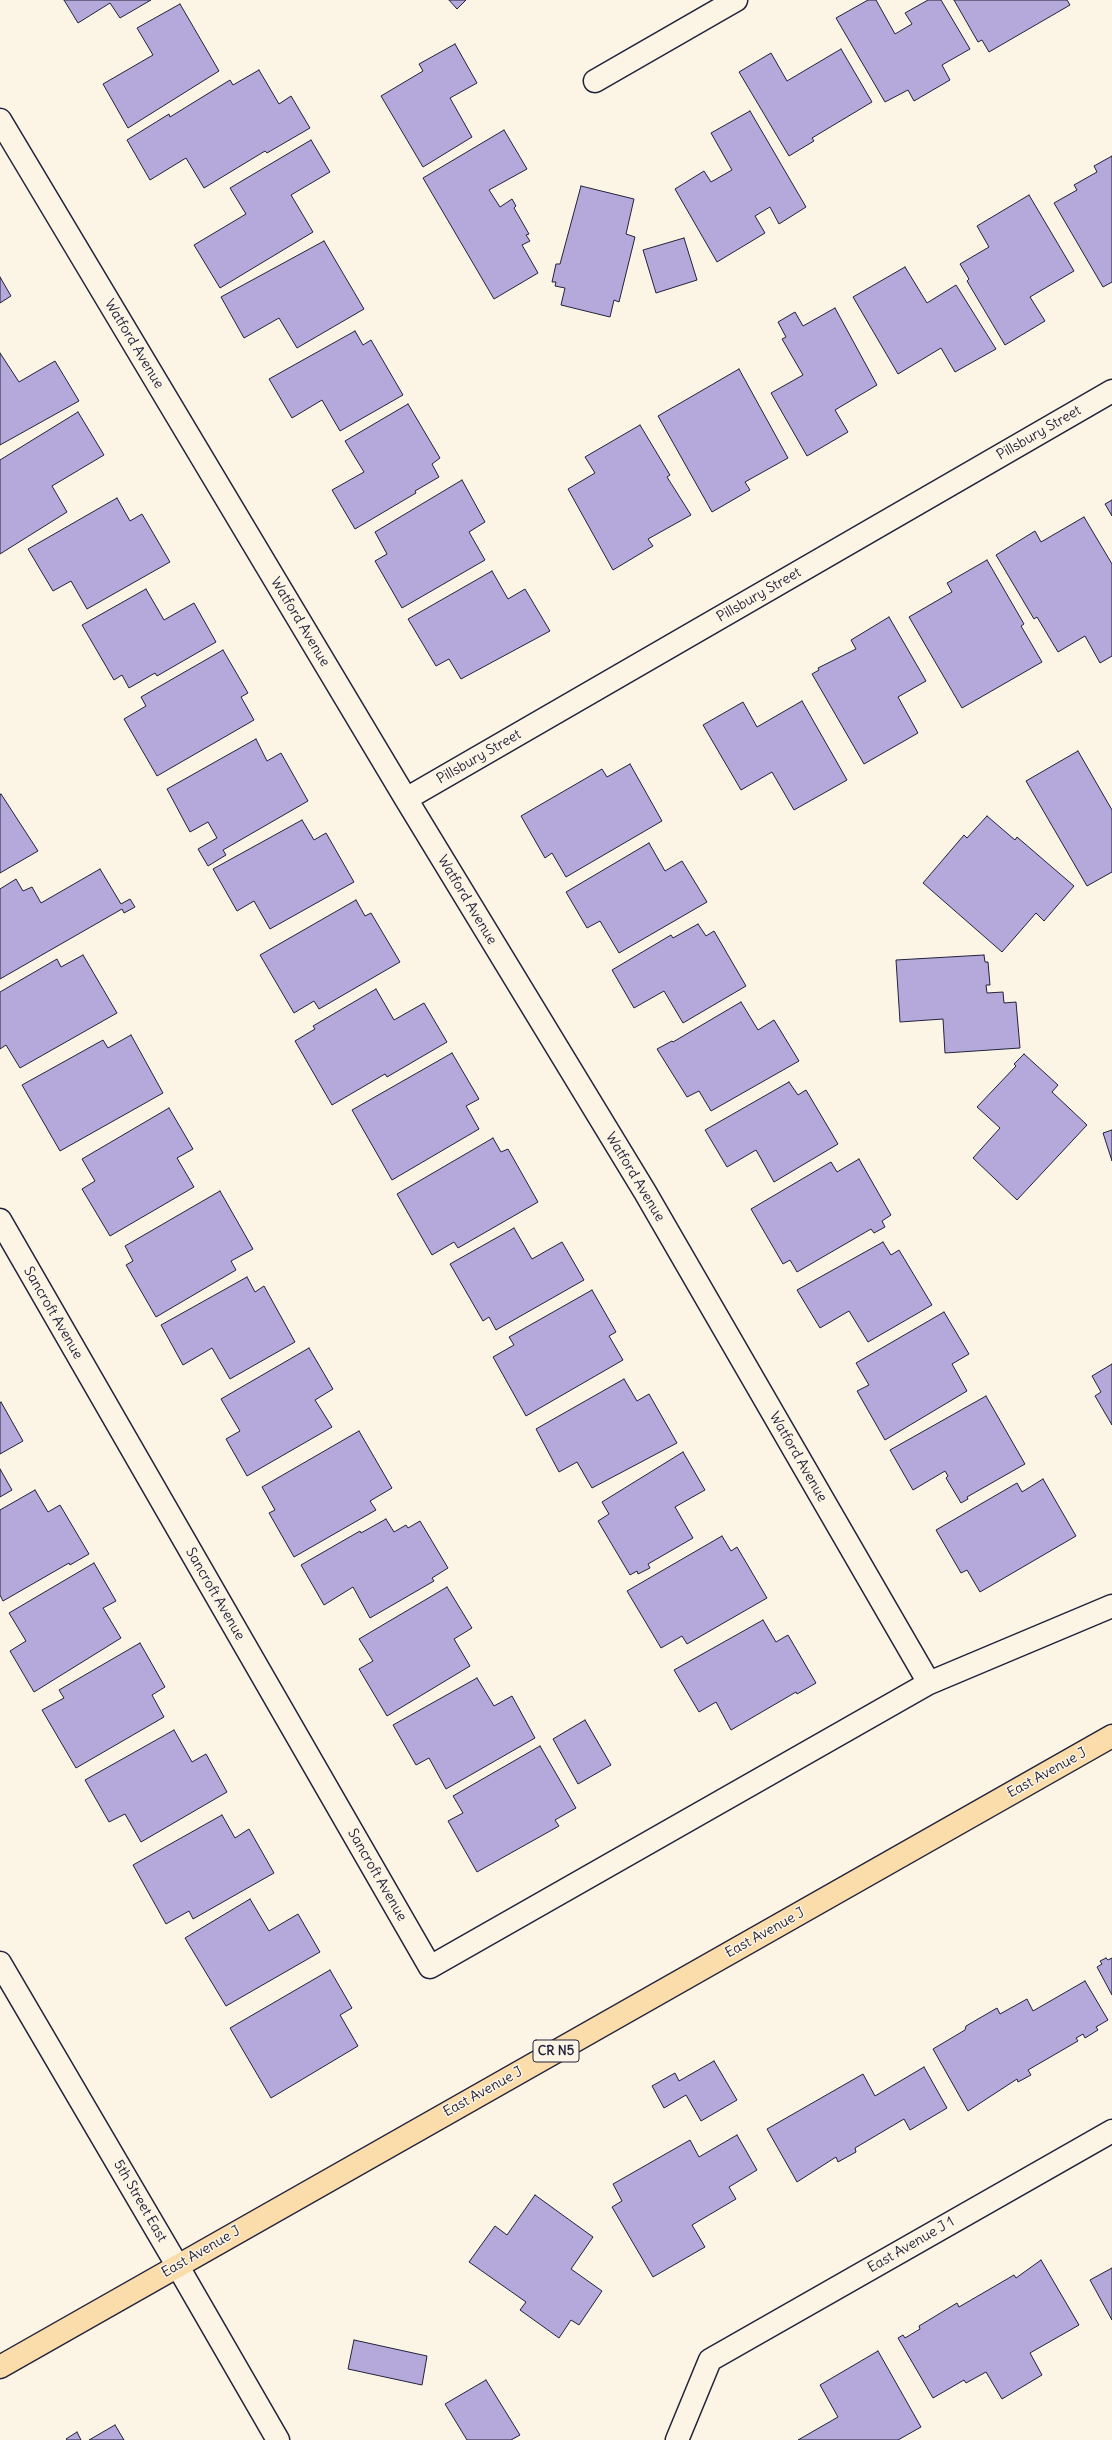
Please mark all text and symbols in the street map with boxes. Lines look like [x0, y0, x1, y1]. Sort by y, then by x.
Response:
street label: Watford Avenue [101, 296, 167, 392]
street label: Pillsbury Street [994, 402, 1084, 464]
street label: Pillsbury Street [714, 564, 804, 626]
street label: Watford Avenue [267, 574, 333, 670]
street label: Pillsbury Street [434, 726, 524, 788]
street label: Watford Avenue [434, 852, 500, 948]
street label: Watford Avenue [602, 1129, 668, 1225]
street label: Sancroft Avenue [20, 1264, 86, 1362]
street label: Watford Avenue [765, 1409, 831, 1505]
street label: Sancroft Avenue [182, 1545, 248, 1643]
street label: East Avenue J [1004, 1744, 1090, 1802]
street label: Sancroft Avenue [344, 1826, 410, 1924]
street label: East Avenue J [722, 1904, 808, 1962]
road number: CR N5 [533, 2040, 579, 2062]
street label: East Avenue J [440, 2063, 526, 2121]
street label: 5th Street East [110, 2157, 170, 2245]
street label: East Avenue J 1 [865, 2213, 957, 2277]
street label: East Avenue J [159, 2223, 243, 2281]

